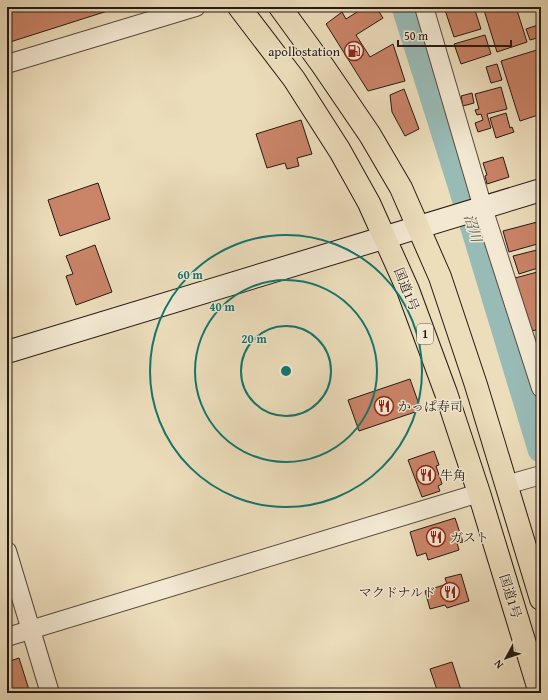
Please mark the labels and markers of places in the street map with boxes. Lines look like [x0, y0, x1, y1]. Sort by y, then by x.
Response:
fuel station icon: apollostation [343, 40, 365, 62]
place label: apollostation [268, 42, 341, 61]
centre of rings [279, 364, 293, 378]
restaurant icon: かっぱ寿司 [373, 395, 395, 417]
place label: かっぱ寿司 [398, 397, 463, 416]
restaurant icon: 牛角 [415, 464, 437, 486]
place label: 牛角 [440, 466, 466, 485]
restaurant icon: ガスト [425, 526, 447, 548]
place label: ガスト [450, 528, 489, 547]
restaurant icon: マクドナルド [439, 581, 461, 603]
place label: マクドナルド [359, 583, 436, 602]

